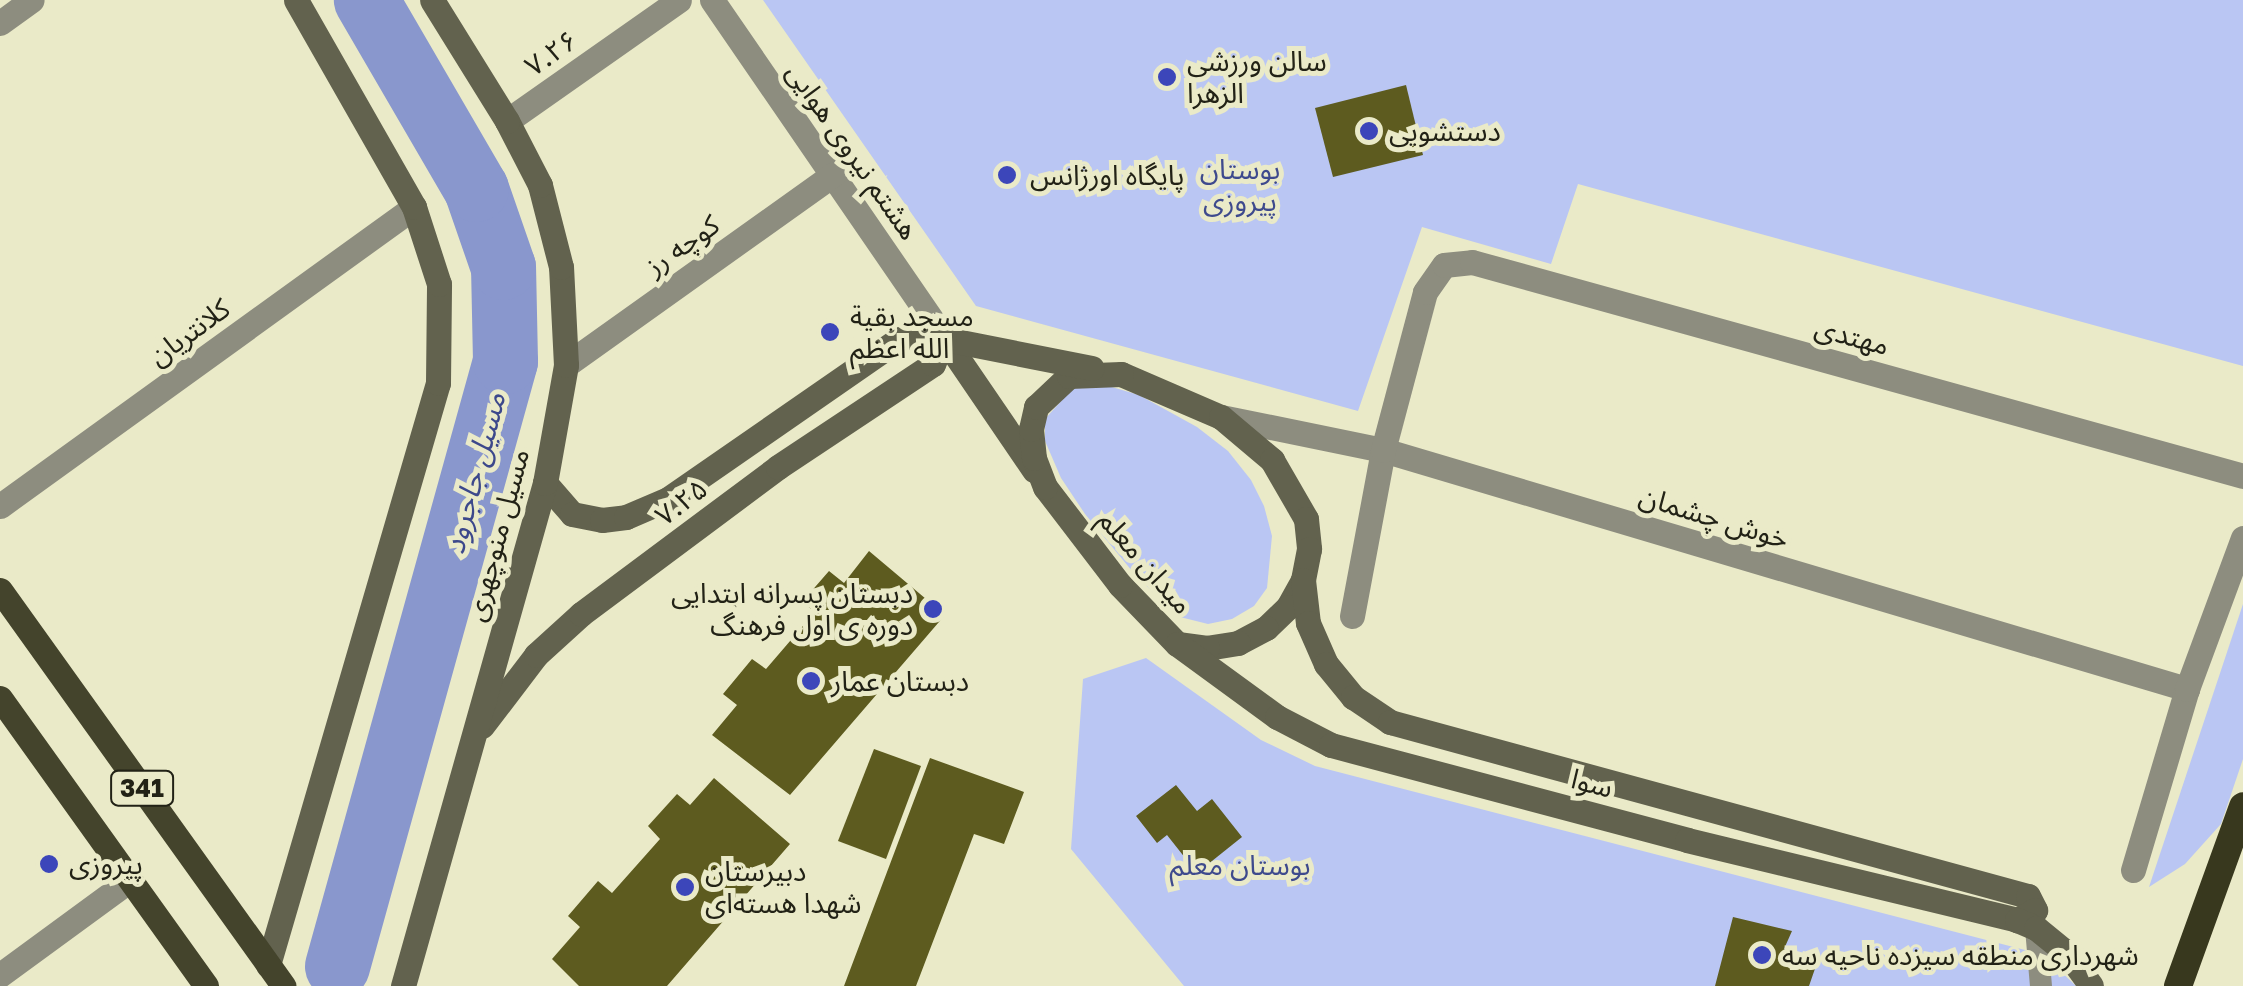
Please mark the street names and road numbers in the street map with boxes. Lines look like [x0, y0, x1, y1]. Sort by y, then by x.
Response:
street label: ۷.۲۶ [518, 23, 584, 83]
street label: هشتم نیروی هوایی [780, 56, 926, 246]
street label: کوچه رز [639, 208, 725, 282]
street label: کلانتریان [142, 291, 236, 373]
street label: مهتدی [1811, 310, 1893, 362]
street label: مسیل منوچهری [458, 445, 536, 625]
street label: ۷.۲۵ [648, 472, 714, 532]
street label: خوش چشمان [1635, 478, 1793, 556]
street label: میدان معلم [1092, 503, 1200, 621]
street label: سوا [1567, 761, 1617, 805]
road number: 341 [110, 768, 174, 808]

